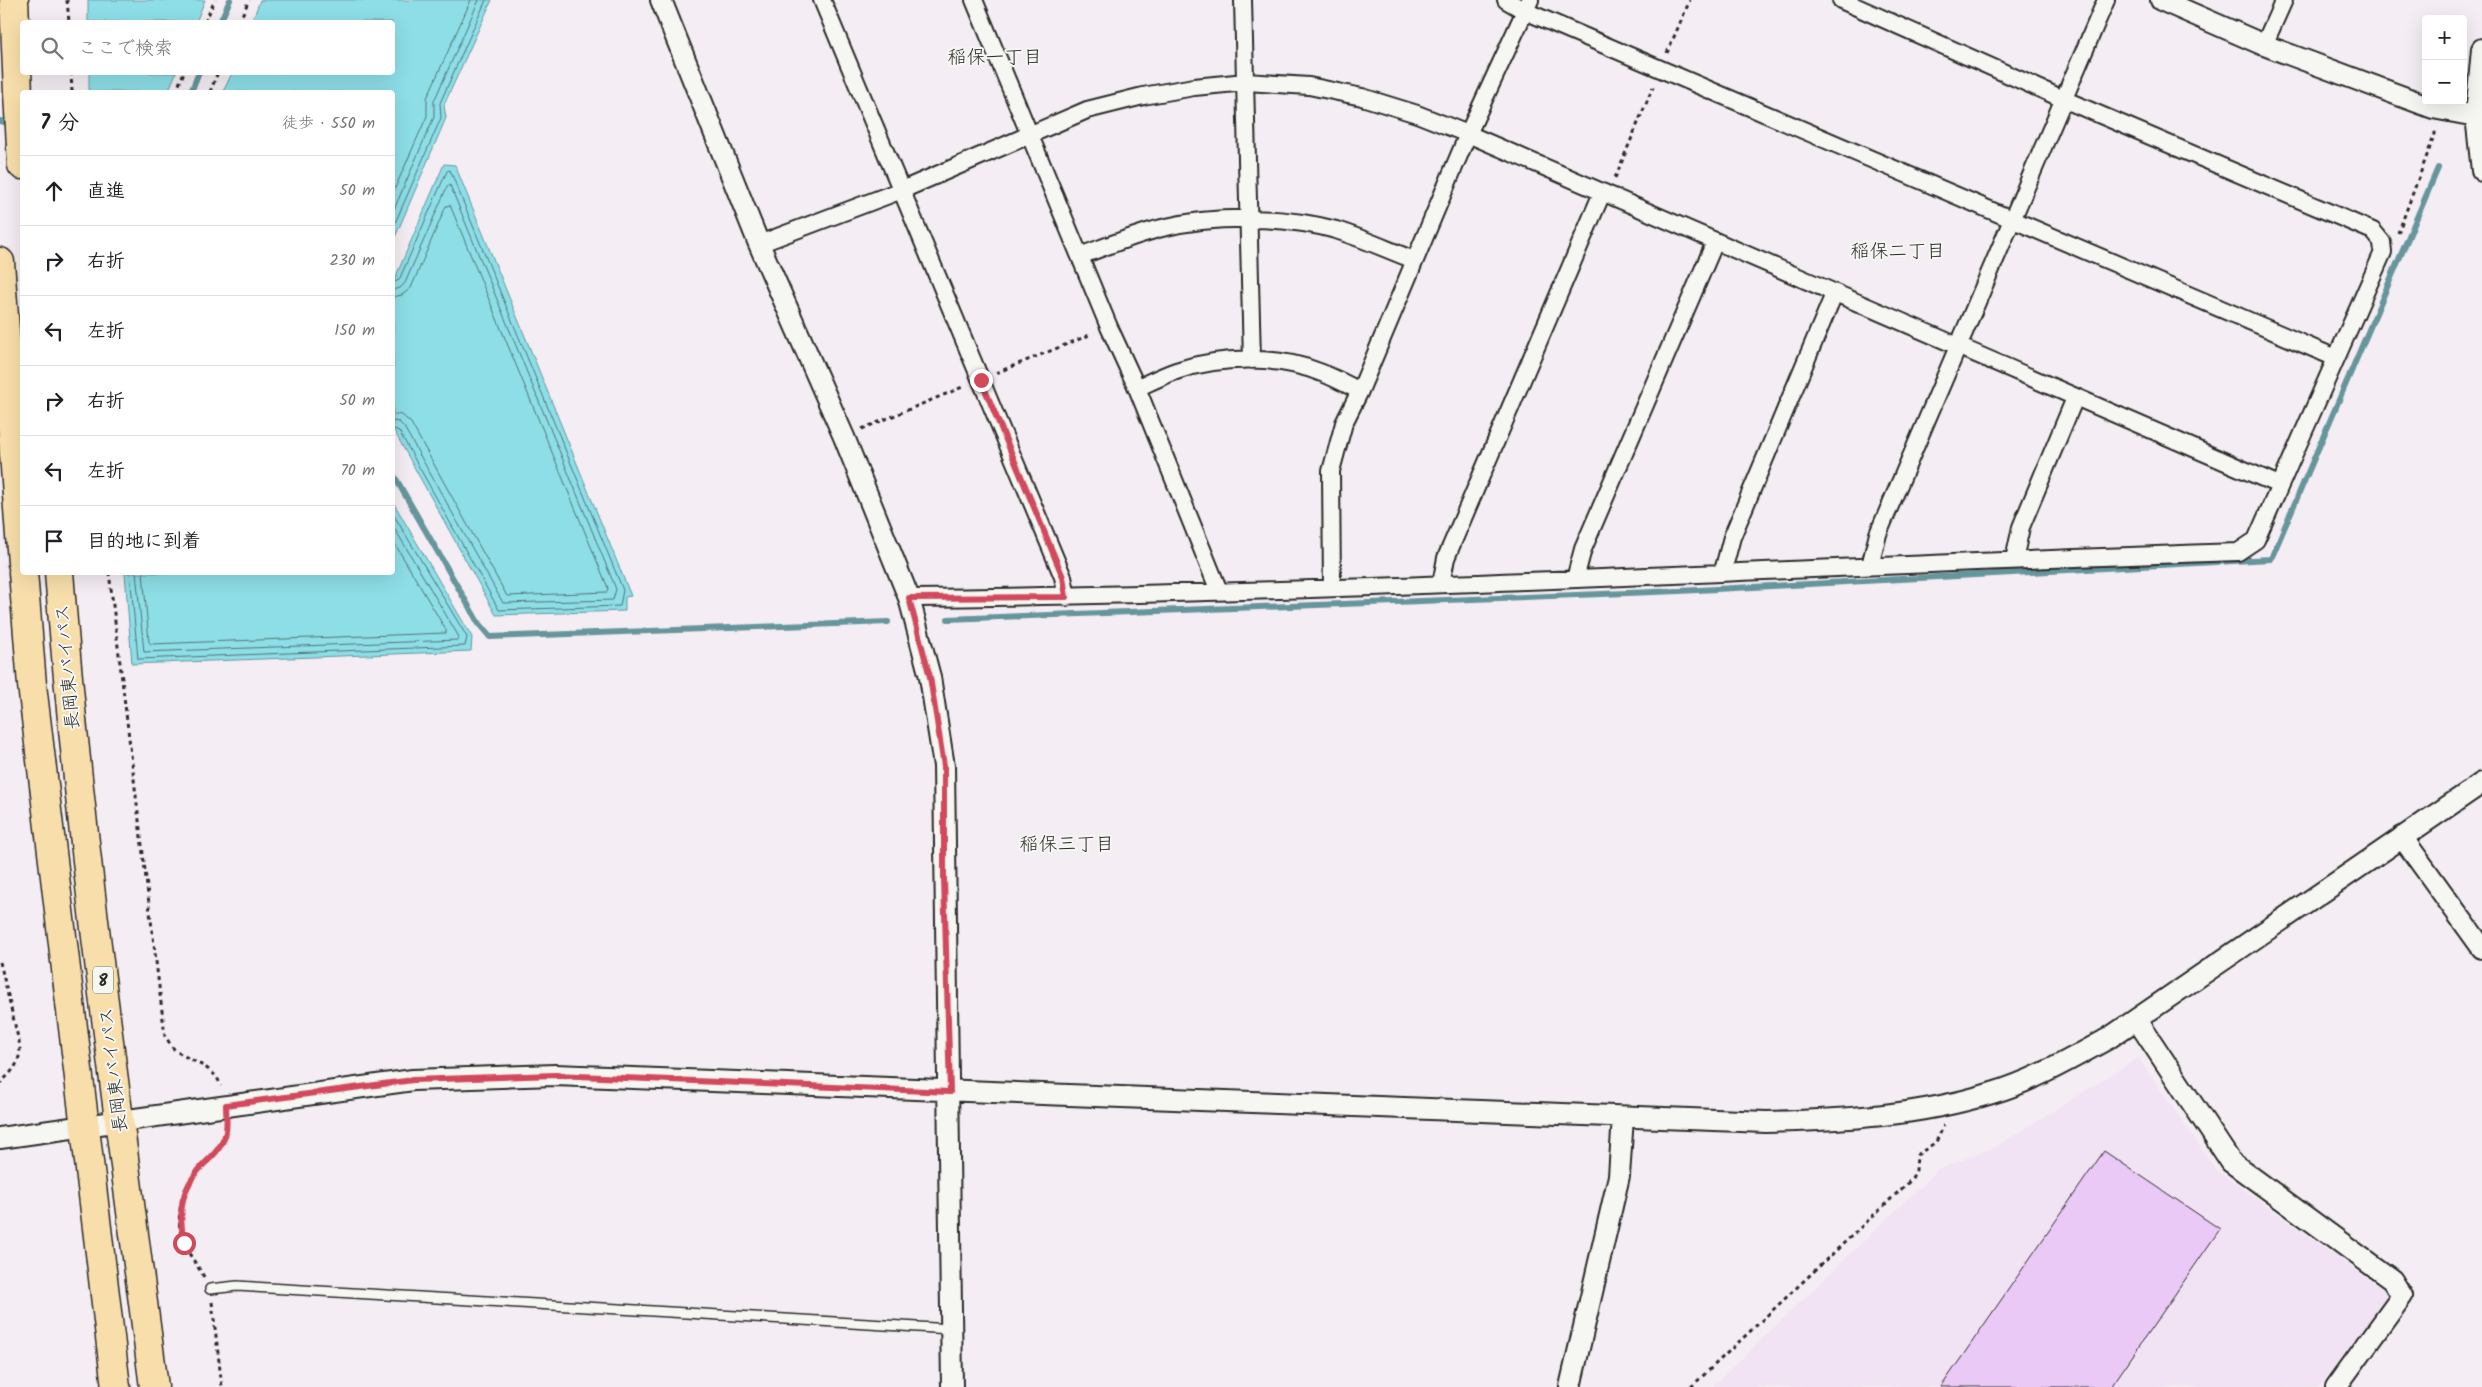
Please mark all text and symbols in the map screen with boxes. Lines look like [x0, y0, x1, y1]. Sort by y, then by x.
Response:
map controls [2422, 15, 2467, 105]
button: + [2422, 15, 2467, 60]
search box [20, 20, 395, 75]
icon: search [38, 34, 66, 62]
text: ここで検索 [78, 34, 173, 64]
district label: 稲保一丁目 [947, 43, 1043, 73]
button: − [2422, 60, 2467, 105]
text: 7 分 [40, 107, 79, 140]
text: 徒歩 · 550 m [282, 111, 375, 136]
icon: ahead [40, 177, 68, 205]
text: 直進 [87, 177, 125, 207]
text: 50 m [339, 178, 375, 203]
district label: 稲保二丁目 [1850, 237, 1946, 267]
icon: right [40, 247, 68, 275]
text: 右折 [87, 247, 125, 277]
text: 230 m [329, 248, 375, 273]
icon: left [40, 317, 68, 345]
text: 左折 [87, 317, 125, 347]
text: 150 m [334, 318, 375, 343]
route end [970, 369, 993, 392]
icon: right [40, 387, 68, 415]
text: 右折 [87, 387, 125, 417]
text: 50 m [339, 388, 375, 413]
icon: left [40, 457, 68, 485]
text: 左折 [87, 457, 125, 487]
text: 70 m [340, 458, 375, 483]
icon: arrive [40, 527, 68, 555]
text: 目的地に到着 [87, 527, 201, 557]
street label: 長岡東バイパス [49, 603, 88, 731]
district label: 稲保三丁目 [1019, 830, 1115, 860]
road number: 8 [93, 966, 113, 994]
street label: 長岡東バイパス [92, 1006, 137, 1134]
route start [173, 1232, 196, 1255]

